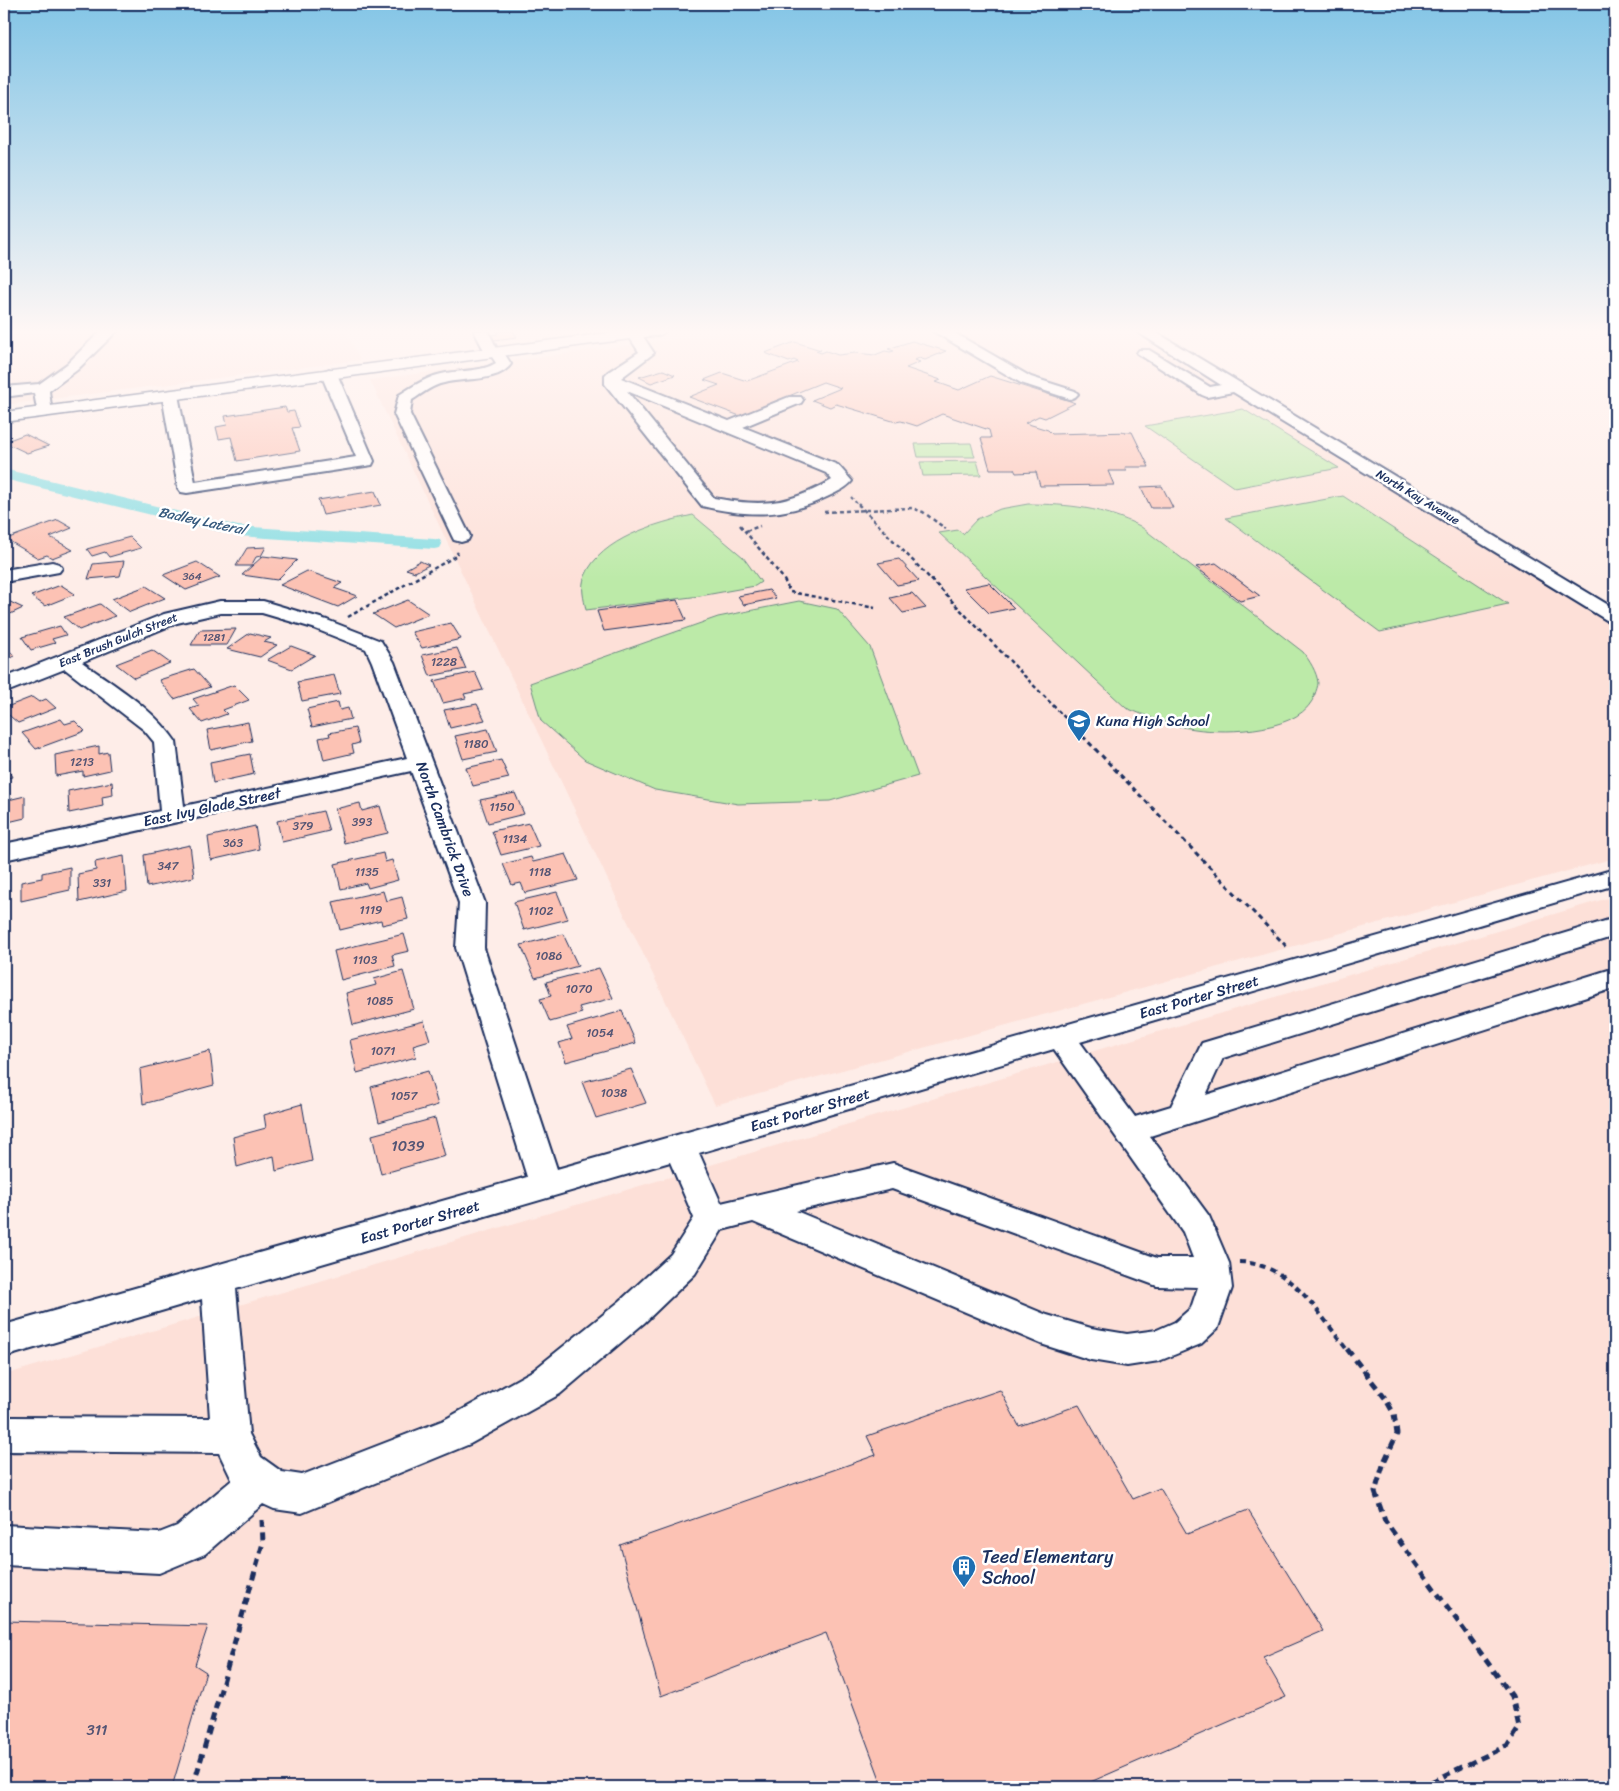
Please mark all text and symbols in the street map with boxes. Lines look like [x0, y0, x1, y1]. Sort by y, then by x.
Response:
street label: North Kay Avenue [1372, 463, 1464, 531]
water label: Badley Lateral [156, 500, 251, 543]
house number: 364 [182, 567, 202, 586]
street label: East Brush Gulch Street [55, 606, 181, 674]
house number: 1281 [203, 628, 225, 647]
house number: 1228 [431, 651, 457, 673]
school or university icon: Kuna High School [1066, 708, 1092, 742]
place label: Kuna High School [1096, 708, 1210, 734]
house number: 1180 [463, 733, 489, 755]
house number: 1213 [70, 751, 94, 773]
street label: North Cambrick Drive [408, 758, 482, 901]
street label: East Ivy Glade Street [141, 780, 284, 834]
house number: 1150 [489, 796, 515, 818]
house number: 393 [352, 811, 373, 833]
house number: 379 [293, 815, 313, 837]
house number: 1134 [503, 828, 528, 850]
house number: 363 [223, 832, 243, 854]
house number: 347 [158, 855, 180, 877]
house number: 1135 [355, 861, 379, 883]
house number: 1118 [529, 861, 551, 883]
house number: 331 [93, 872, 111, 894]
house number: 1119 [360, 899, 382, 921]
house number: 1102 [529, 900, 553, 922]
house number: 1086 [536, 945, 563, 967]
house number: 1103 [353, 949, 378, 971]
street label: East Porter Street [1136, 967, 1262, 1027]
house number: 1070 [565, 978, 593, 1000]
house number: 1085 [366, 990, 394, 1012]
house number: 1054 [586, 1022, 614, 1044]
house number: 1071 [371, 1040, 395, 1062]
street label: East Porter Street [747, 1080, 873, 1140]
house number: 1038 [601, 1082, 627, 1104]
house number: 1057 [391, 1085, 419, 1107]
house number: 1039 [391, 1133, 425, 1159]
street label: East Porter Street [357, 1192, 483, 1252]
place label: Teed Elementary School [982, 1541, 1114, 1594]
building icon: Teed Elementary School [951, 1554, 977, 1588]
house number: 311 [86, 1717, 108, 1743]

